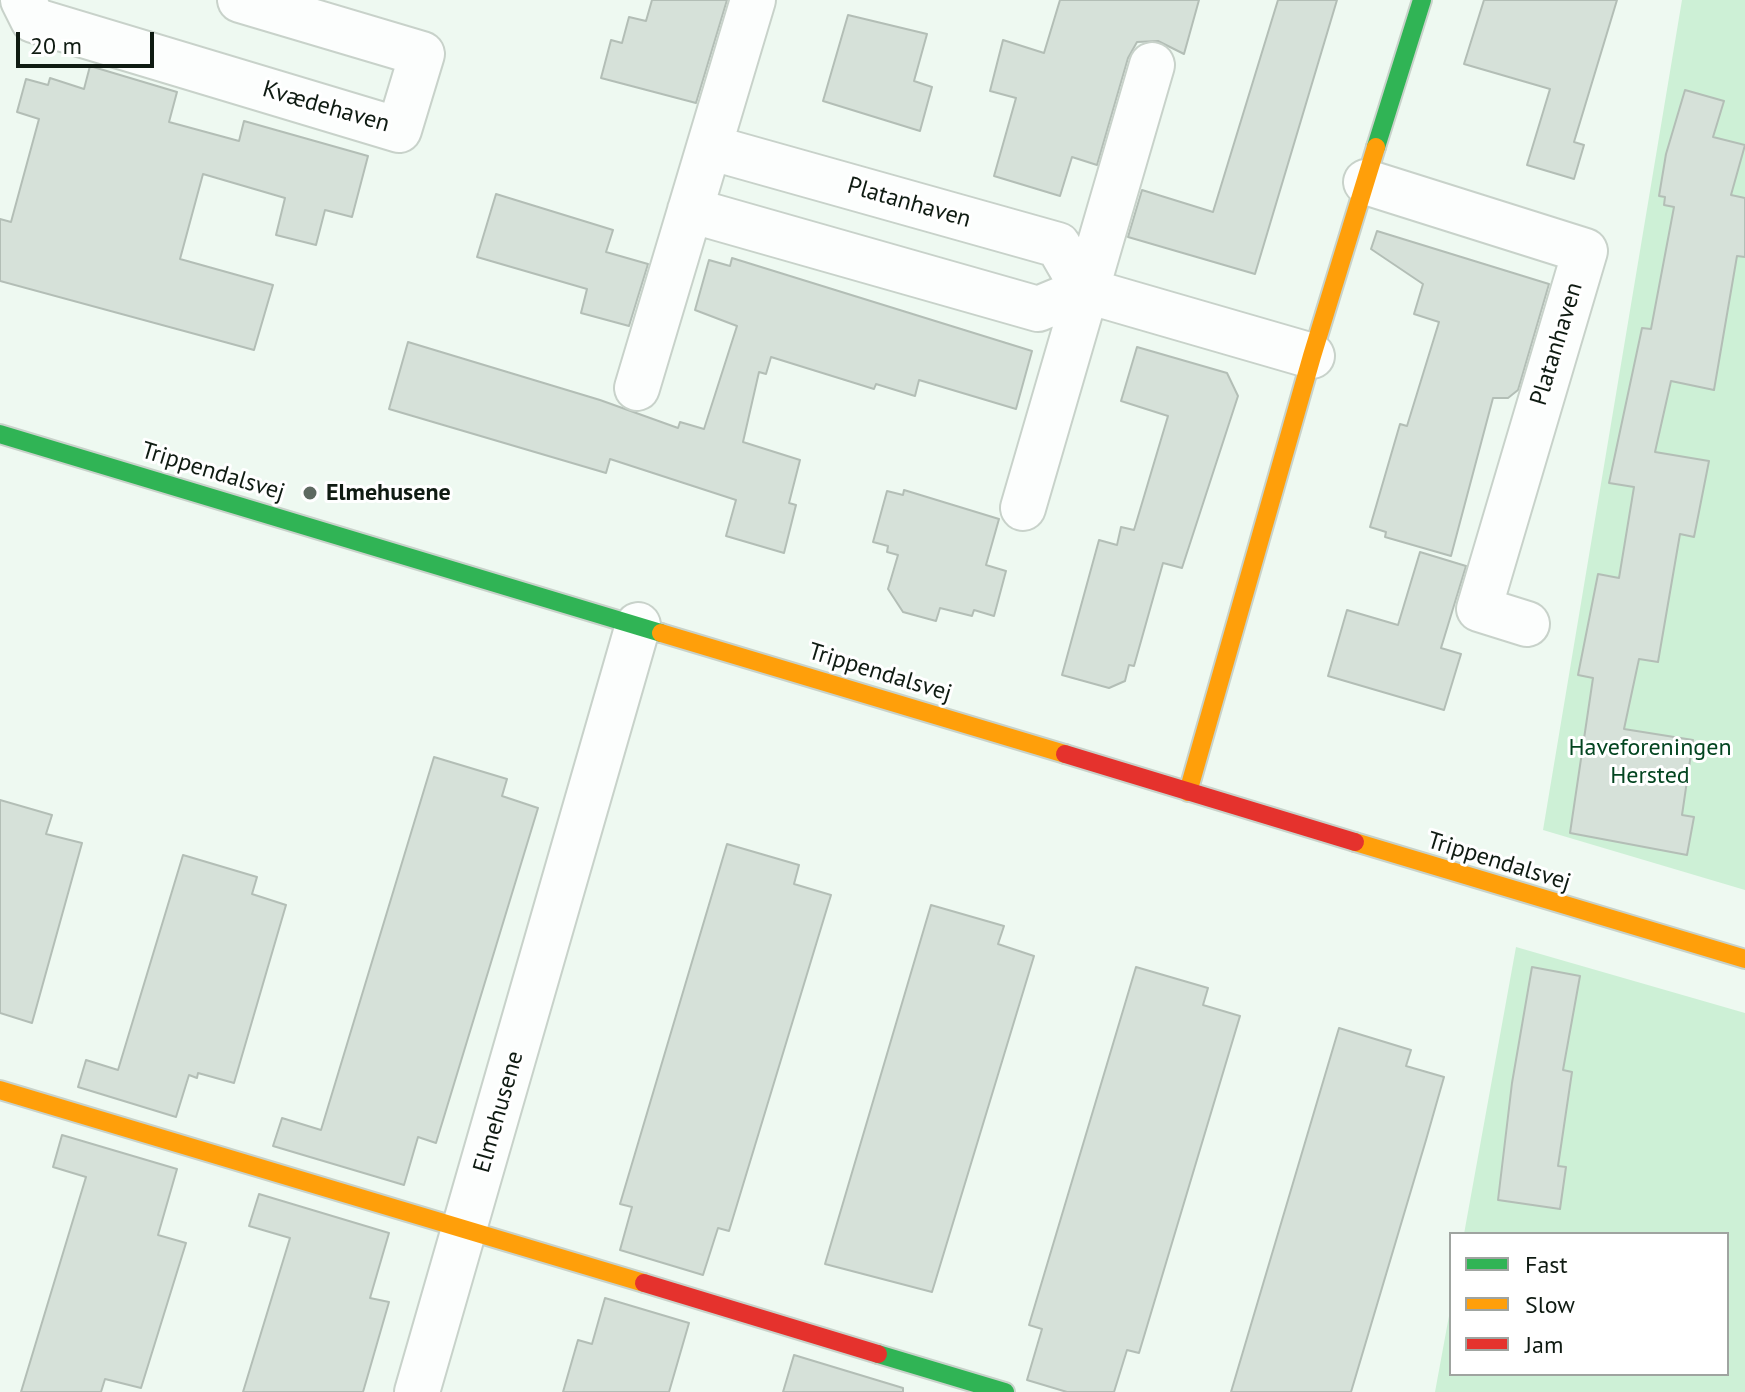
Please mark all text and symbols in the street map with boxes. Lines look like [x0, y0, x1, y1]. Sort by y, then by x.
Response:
scale bar [20, 16, 158, 66]
text: 20 m [30, 30, 82, 61]
street label: Kvædehaven [259, 75, 393, 139]
street label: Platanhaven [844, 172, 974, 234]
street label: Platanhaven [1525, 279, 1589, 409]
street label: Trippendalsvej [138, 437, 288, 507]
place label: Elmehusene [326, 479, 451, 507]
marker: Elmehusene [301, 484, 319, 502]
street label: Trippendalsvej [805, 638, 955, 708]
park label: Haveforeningen Hersted [1568, 734, 1732, 790]
street label: Trippendalsvej [1424, 827, 1574, 897]
street label: Elmehusene [468, 1048, 530, 1176]
legend [1449, 1232, 1729, 1376]
text: Fast [1525, 1249, 1568, 1280]
text: Slow [1525, 1289, 1575, 1320]
text: Jam [1525, 1329, 1563, 1360]

